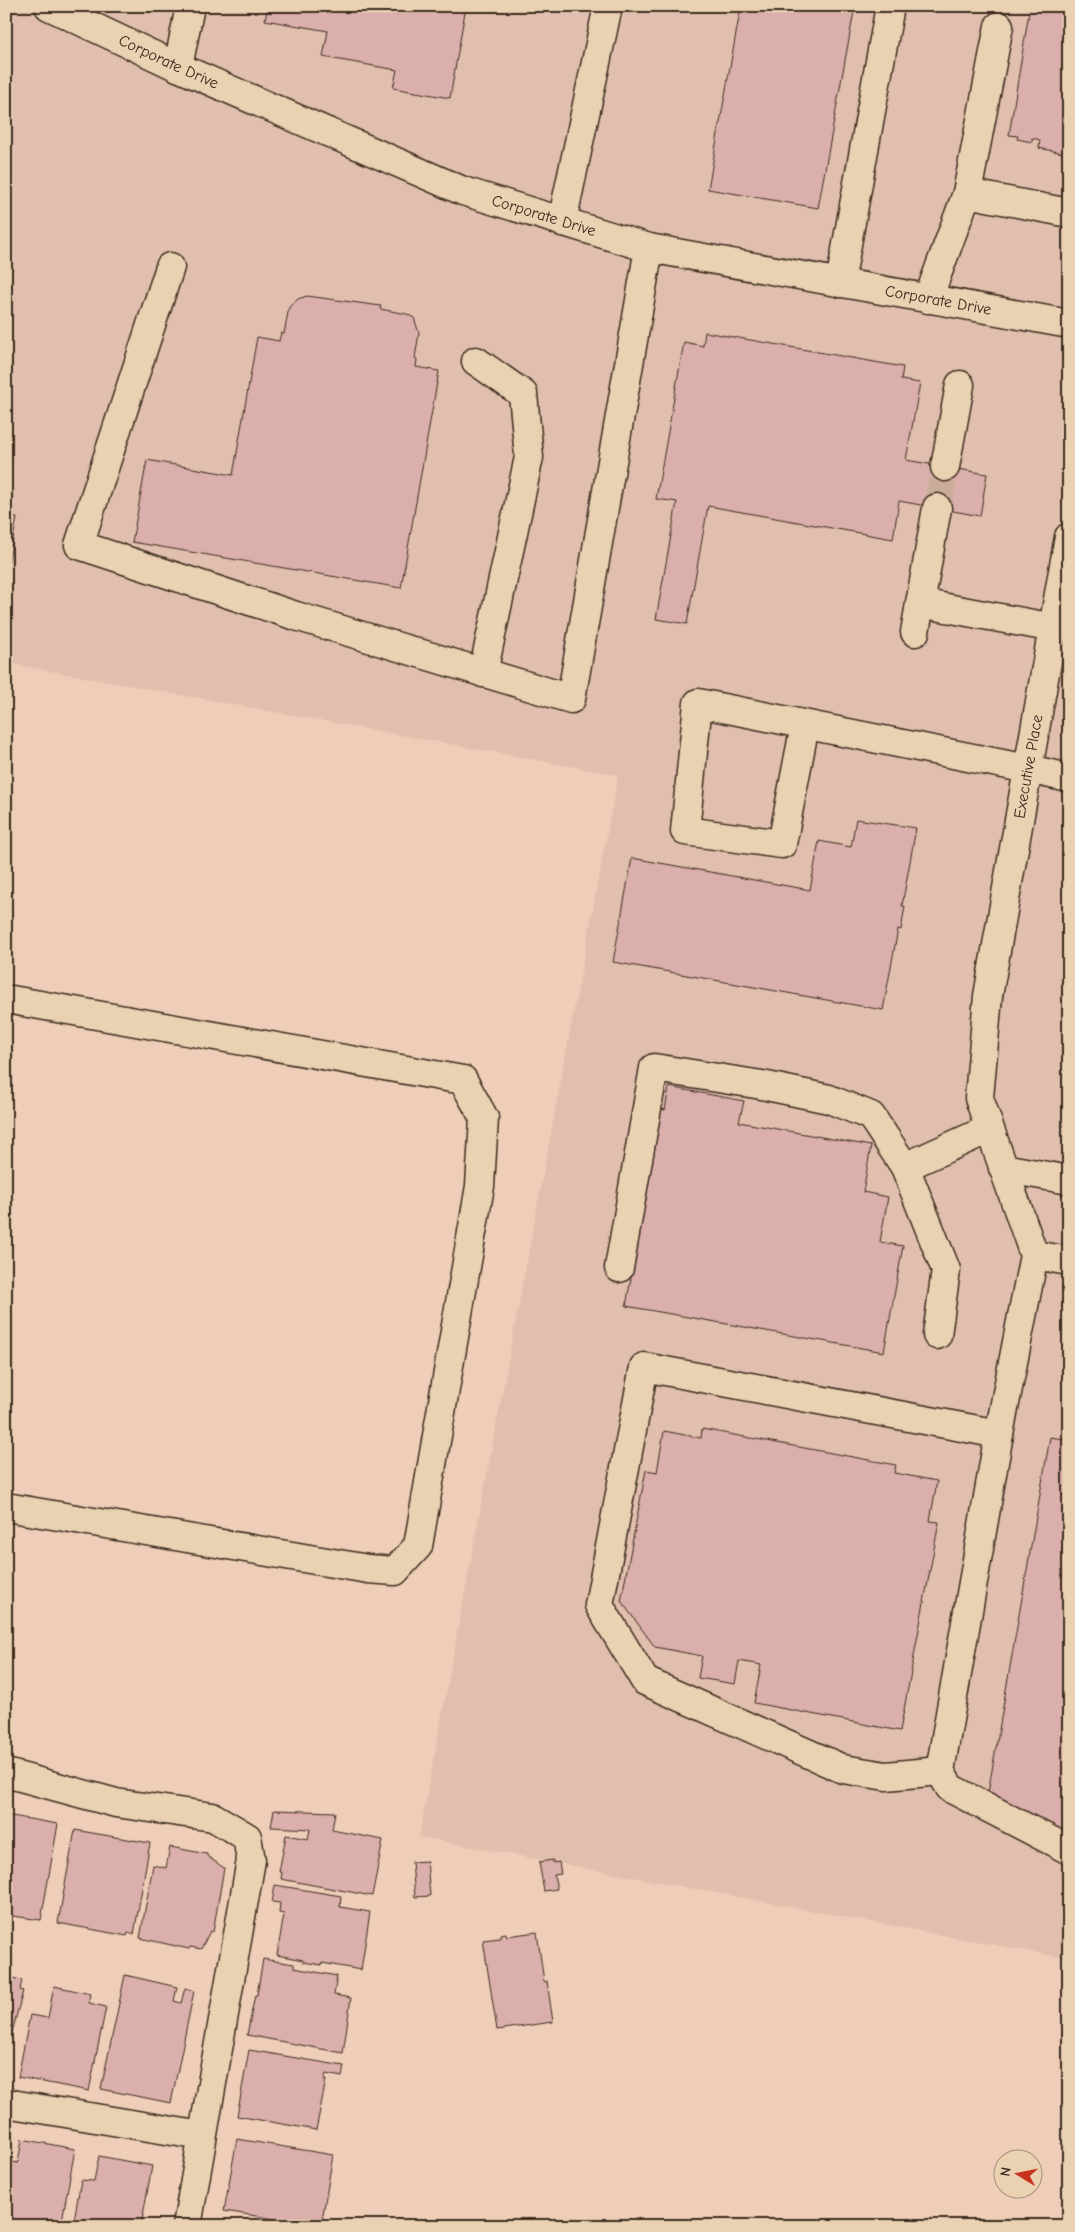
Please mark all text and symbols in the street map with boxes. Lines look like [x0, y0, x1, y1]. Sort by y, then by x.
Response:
street label: Corporate Drive [116, 31, 221, 93]
street label: Corporate Drive [490, 191, 598, 240]
street label: Corporate Drive [884, 282, 993, 319]
street label: Executive Place [1010, 713, 1047, 820]
north arrow [992, 2150, 1042, 2200]
text: N [997, 2166, 1015, 2178]

